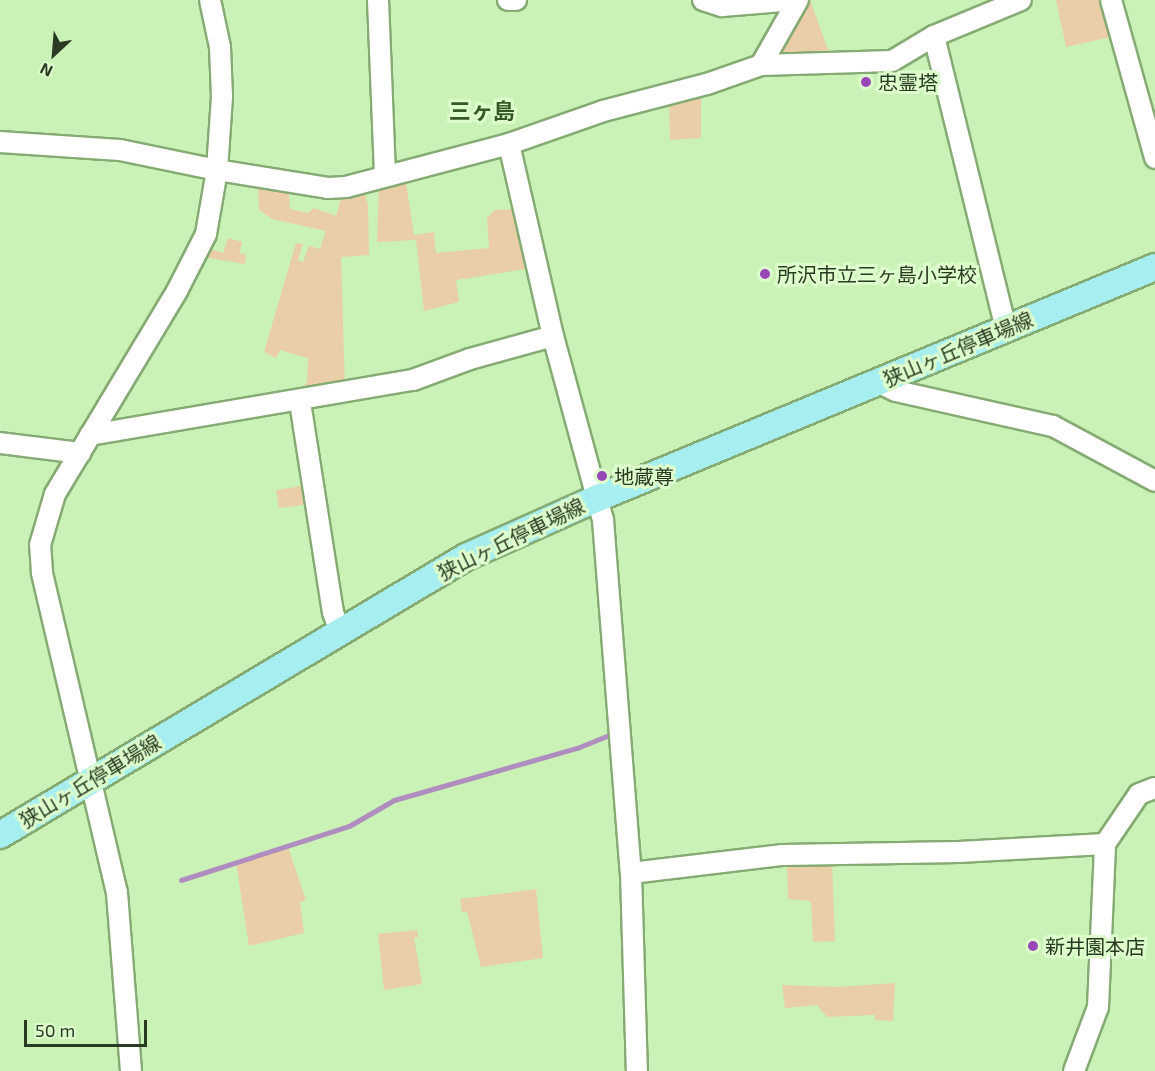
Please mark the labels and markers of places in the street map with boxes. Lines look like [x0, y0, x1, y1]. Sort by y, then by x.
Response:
place label: 忠霊塔 [878, 70, 938, 94]
marker: 忠霊塔 [859, 75, 873, 89]
place label: 所沢市立三ヶ島小学校 [777, 262, 977, 286]
marker: 所沢市立三ヶ島小学校 [758, 267, 772, 281]
place label: 地蔵尊 [614, 464, 674, 488]
marker: 地蔵尊 [595, 469, 609, 483]
place label: 新井園本店 [1045, 934, 1145, 958]
marker: 新井園本店 [1026, 939, 1040, 953]

